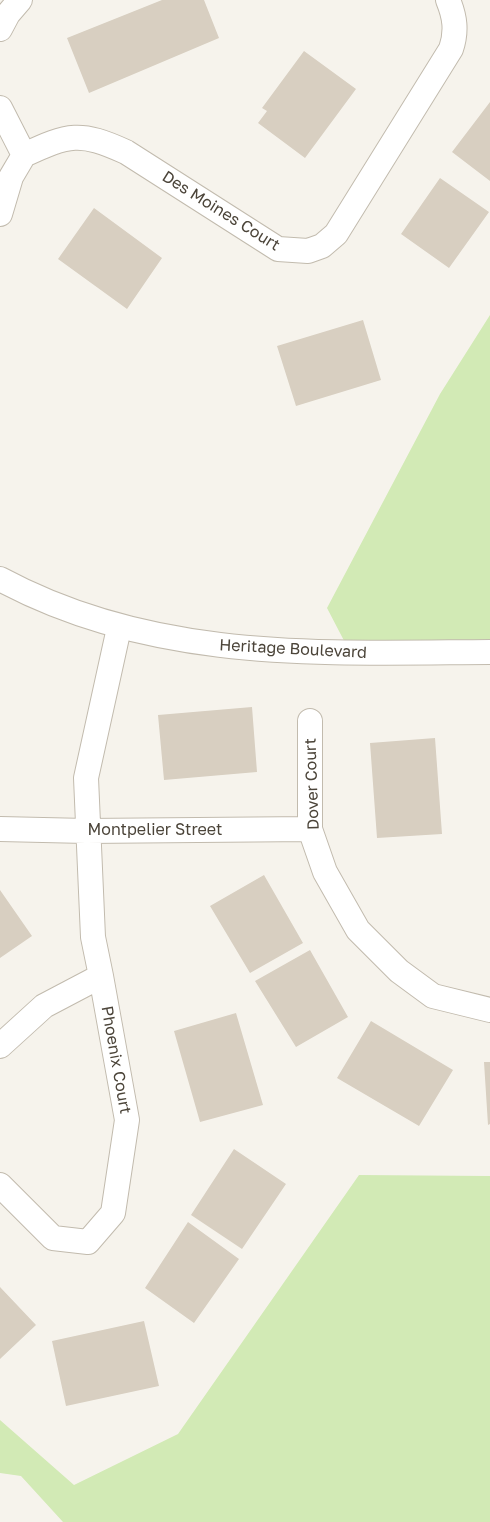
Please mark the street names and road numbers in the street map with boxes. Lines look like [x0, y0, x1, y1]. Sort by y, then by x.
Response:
street label: Des Moines Court [159, 167, 283, 255]
street label: Heritage Boulevard [219, 636, 367, 662]
street label: Dover Court [301, 738, 323, 830]
street label: Montpelier Street [88, 820, 222, 840]
street label: Phoenix Court [97, 1005, 135, 1115]

